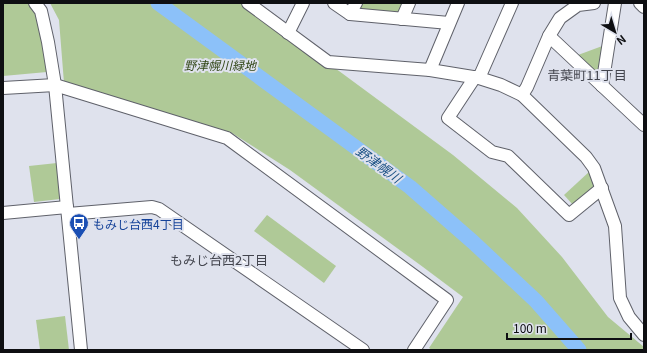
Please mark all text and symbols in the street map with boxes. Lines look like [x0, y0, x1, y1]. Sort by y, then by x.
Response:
north arrow [595, 12, 635, 52]
text: N [614, 32, 630, 50]
park label: 野津幌川緑地 [184, 56, 258, 73]
district label: 青葉町11丁目 [547, 65, 627, 84]
water label: 野津幌川 [352, 141, 407, 188]
bus stop icon: もみじ台西4丁目 [68, 212, 90, 240]
place label: もみじ台西4丁目 [93, 215, 184, 232]
district label: もみじ台西2丁目 [170, 250, 268, 269]
scale bar [507, 315, 631, 341]
text: 100 m [513, 319, 547, 336]

